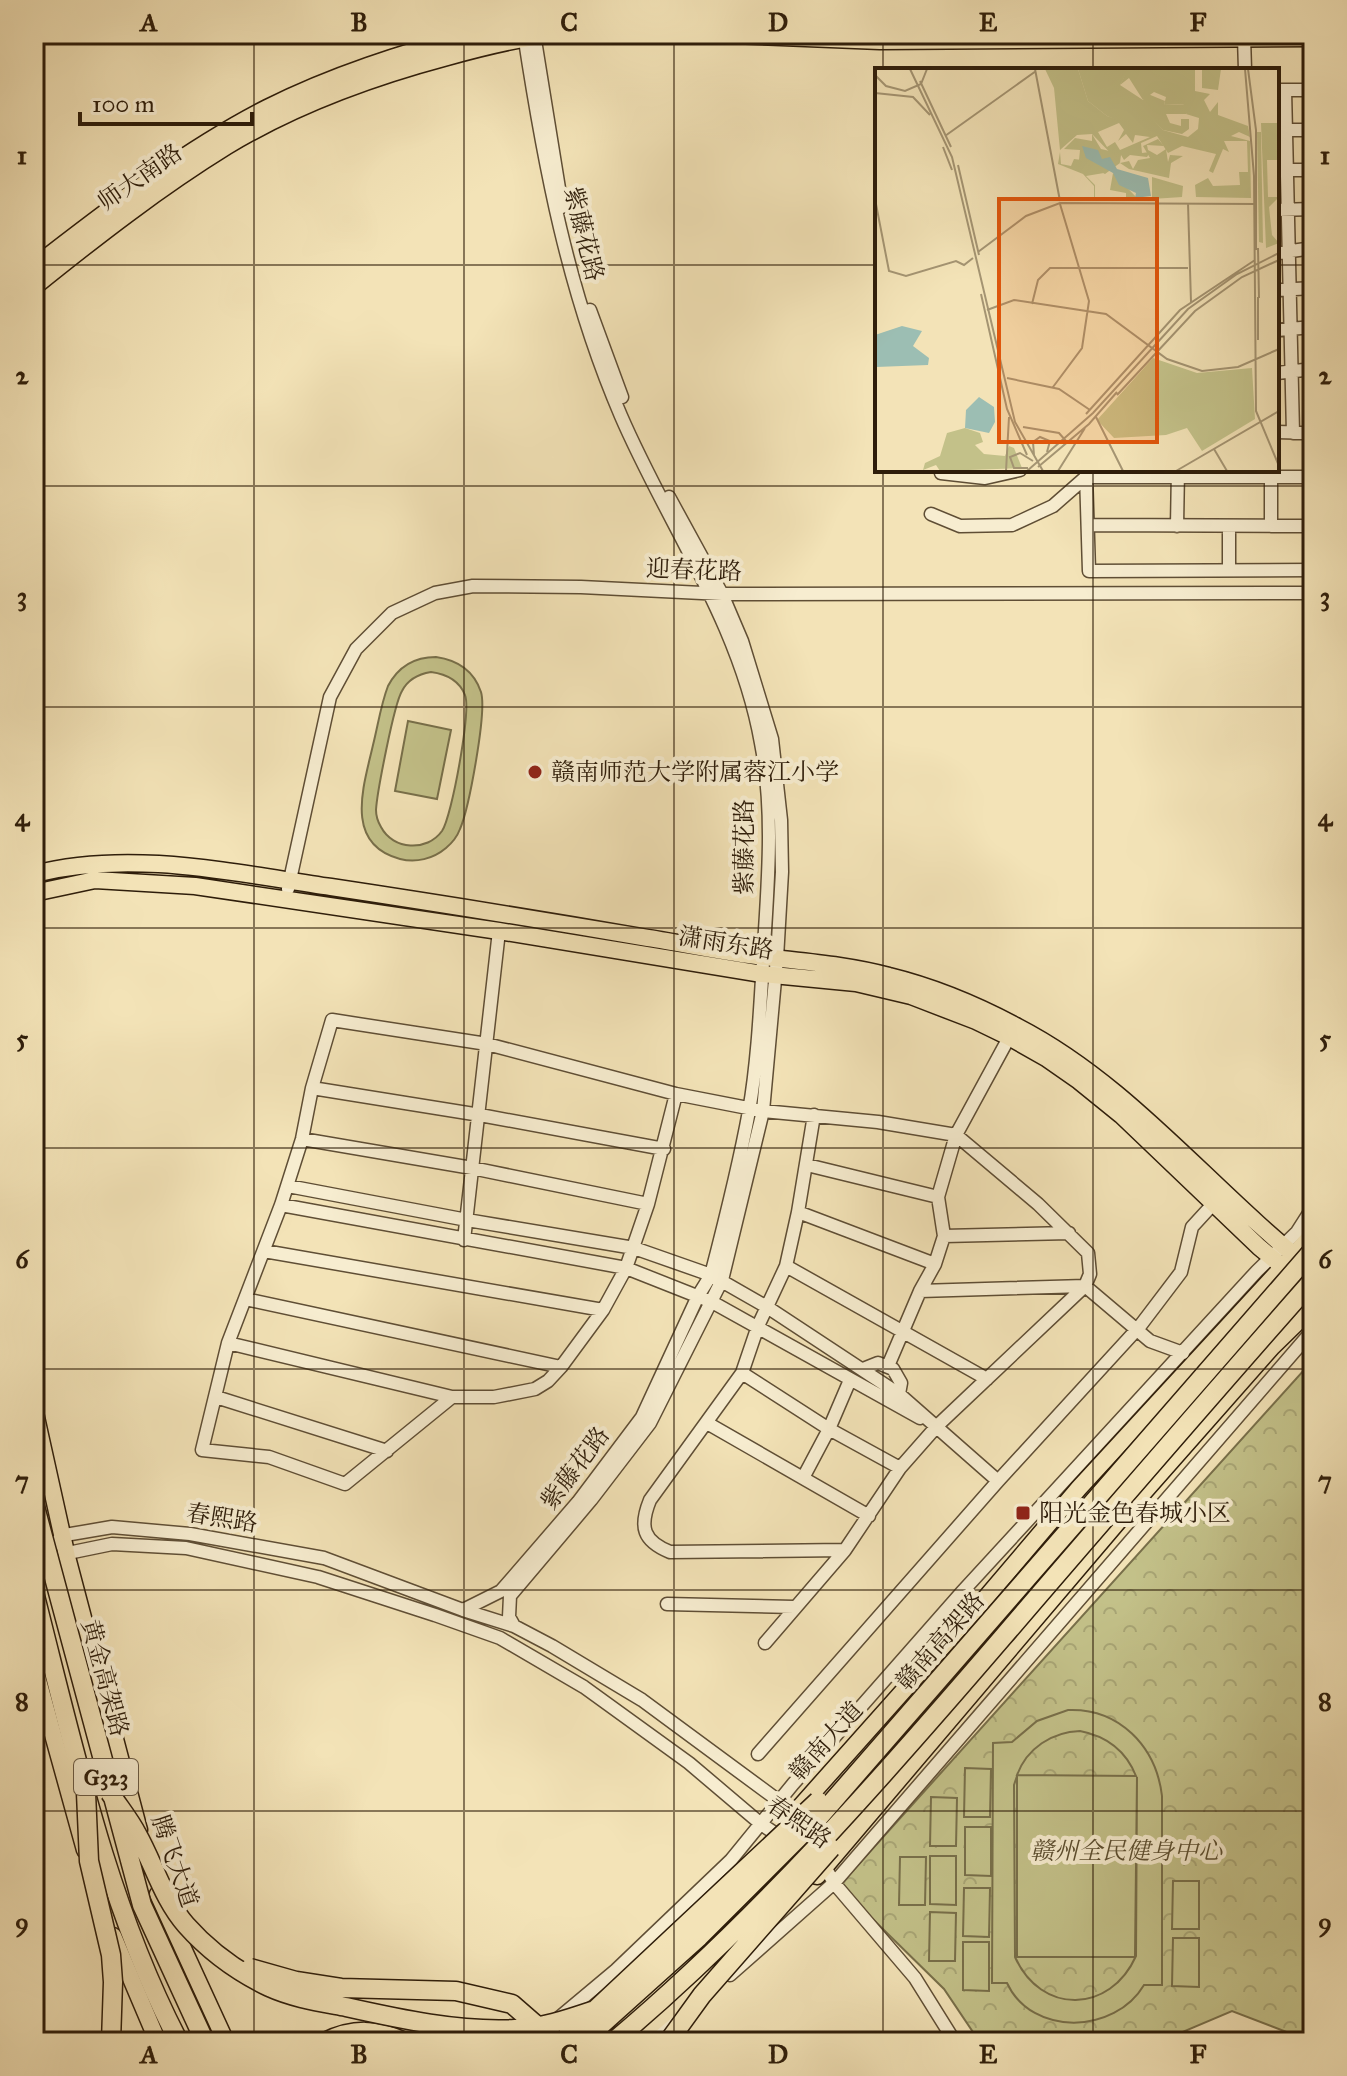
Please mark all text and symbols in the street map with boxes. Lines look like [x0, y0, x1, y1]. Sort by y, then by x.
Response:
text: A [138, 6, 158, 38]
text: B [350, 6, 368, 38]
text: C [560, 6, 578, 38]
text: D [768, 6, 788, 38]
text: E [979, 6, 998, 38]
text: F [1190, 6, 1207, 38]
inset map [875, 68, 1279, 472]
scale bar [80, 76, 252, 126]
text: 100 m [92, 89, 155, 119]
street label: 师大南路 [92, 137, 188, 217]
text: 1 [17, 139, 27, 171]
text: 1 [1320, 139, 1330, 171]
street label: 紫藤花路 [558, 184, 610, 284]
text: 2 [16, 359, 30, 391]
text: 2 [1319, 359, 1333, 391]
street label: 迎春花路 [646, 553, 742, 587]
text: 3 [17, 580, 27, 612]
text: 3 [1320, 580, 1330, 612]
place label: 赣南师范大学附属蓉江小学 [551, 757, 839, 787]
marker: 赣南师范大学附属蓉江小学 [526, 763, 544, 781]
street label: 紫藤花路 [729, 799, 759, 895]
text: 4 [15, 801, 31, 833]
text: 4 [1318, 801, 1334, 833]
street label: 潇雨东路 [676, 921, 776, 965]
text: 5 [16, 1022, 29, 1054]
text: 5 [1319, 1022, 1332, 1054]
text: 6 [15, 1243, 30, 1275]
text: 6 [1318, 1243, 1333, 1275]
street label: 紫藤花路 [534, 1421, 616, 1515]
text: 7 [15, 1464, 29, 1496]
text: 7 [1318, 1464, 1332, 1496]
street label: 春熙路 [184, 1498, 260, 1538]
place label: 阳光金色春城小区 [1039, 1498, 1231, 1528]
marker: 阳光金色春城小区 [1014, 1504, 1032, 1522]
street label: 赣南高架路 [889, 1586, 991, 1696]
street label: 黄金高架路 [75, 1616, 135, 1740]
text: 8 [15, 1685, 29, 1717]
text: 8 [1318, 1685, 1332, 1717]
street label: 赣南大道 [783, 1695, 869, 1787]
road number: G323 [74, 1759, 138, 1795]
street label: 春熙路 [761, 1789, 837, 1855]
street label: 腾飞大道 [145, 1811, 205, 1911]
park label: 赣州全民健身中心 [1030, 1836, 1223, 1866]
text: 9 [15, 1906, 29, 1938]
text: 9 [1318, 1906, 1332, 1938]
text: A [138, 2038, 158, 2070]
text: B [350, 2038, 368, 2070]
text: C [560, 2038, 578, 2070]
text: D [768, 2038, 788, 2070]
text: E [979, 2038, 998, 2070]
text: F [1190, 2038, 1207, 2070]

